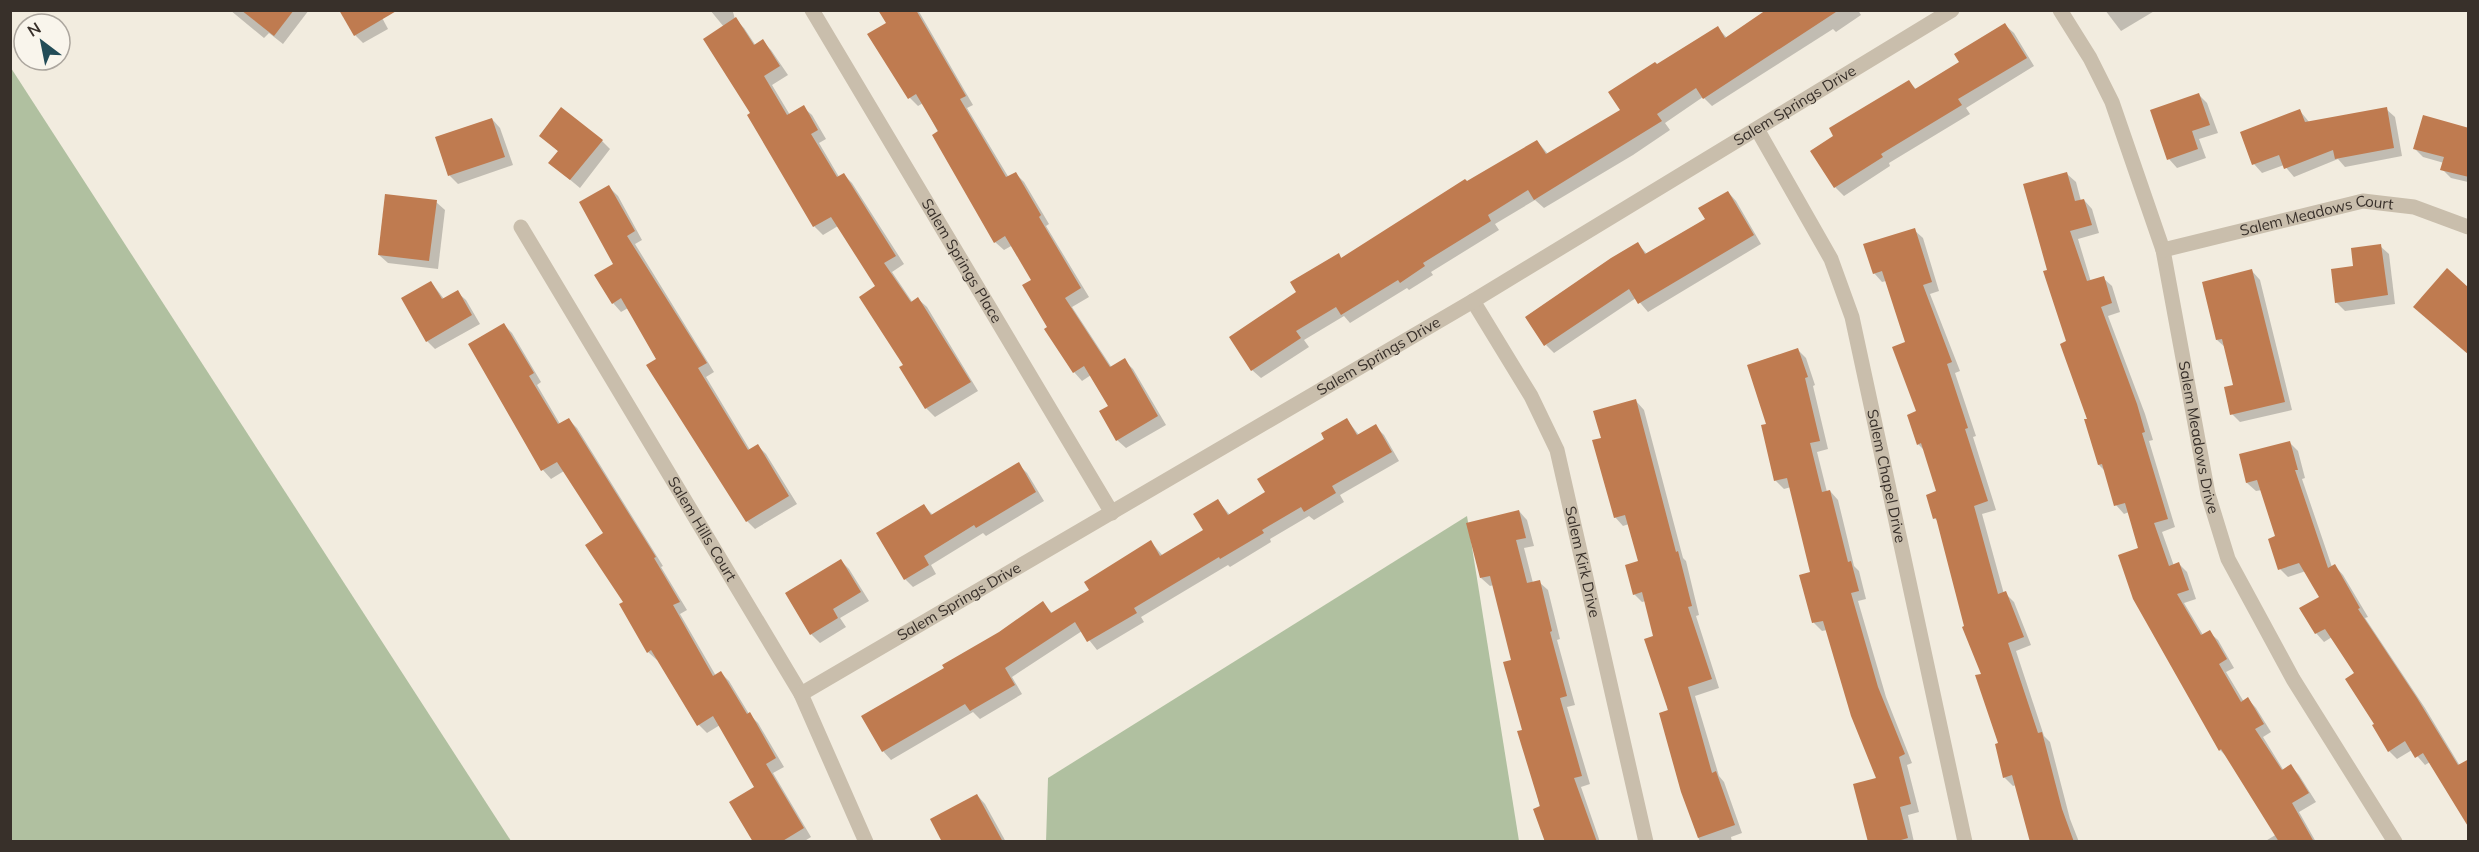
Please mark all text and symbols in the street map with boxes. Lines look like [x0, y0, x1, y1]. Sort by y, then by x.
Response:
north arrow [12, 12, 72, 72]
text: N [24, 18, 44, 41]
street label: Salem Springs Drive [1730, 61, 1859, 150]
street label: Salem Meadows Court [2238, 191, 2395, 240]
street label: Salem Springs Place [918, 195, 1006, 326]
street label: Salem Springs Drive [1313, 312, 1444, 399]
street label: Salem Meadows Drive [2175, 359, 2223, 516]
street label: Salem Chapel Drive [1863, 407, 1910, 545]
street label: Salem Hills Court [664, 473, 741, 585]
street label: Salem Kirk Drive [1561, 504, 1605, 619]
street label: Salem Springs Drive [893, 558, 1024, 645]

